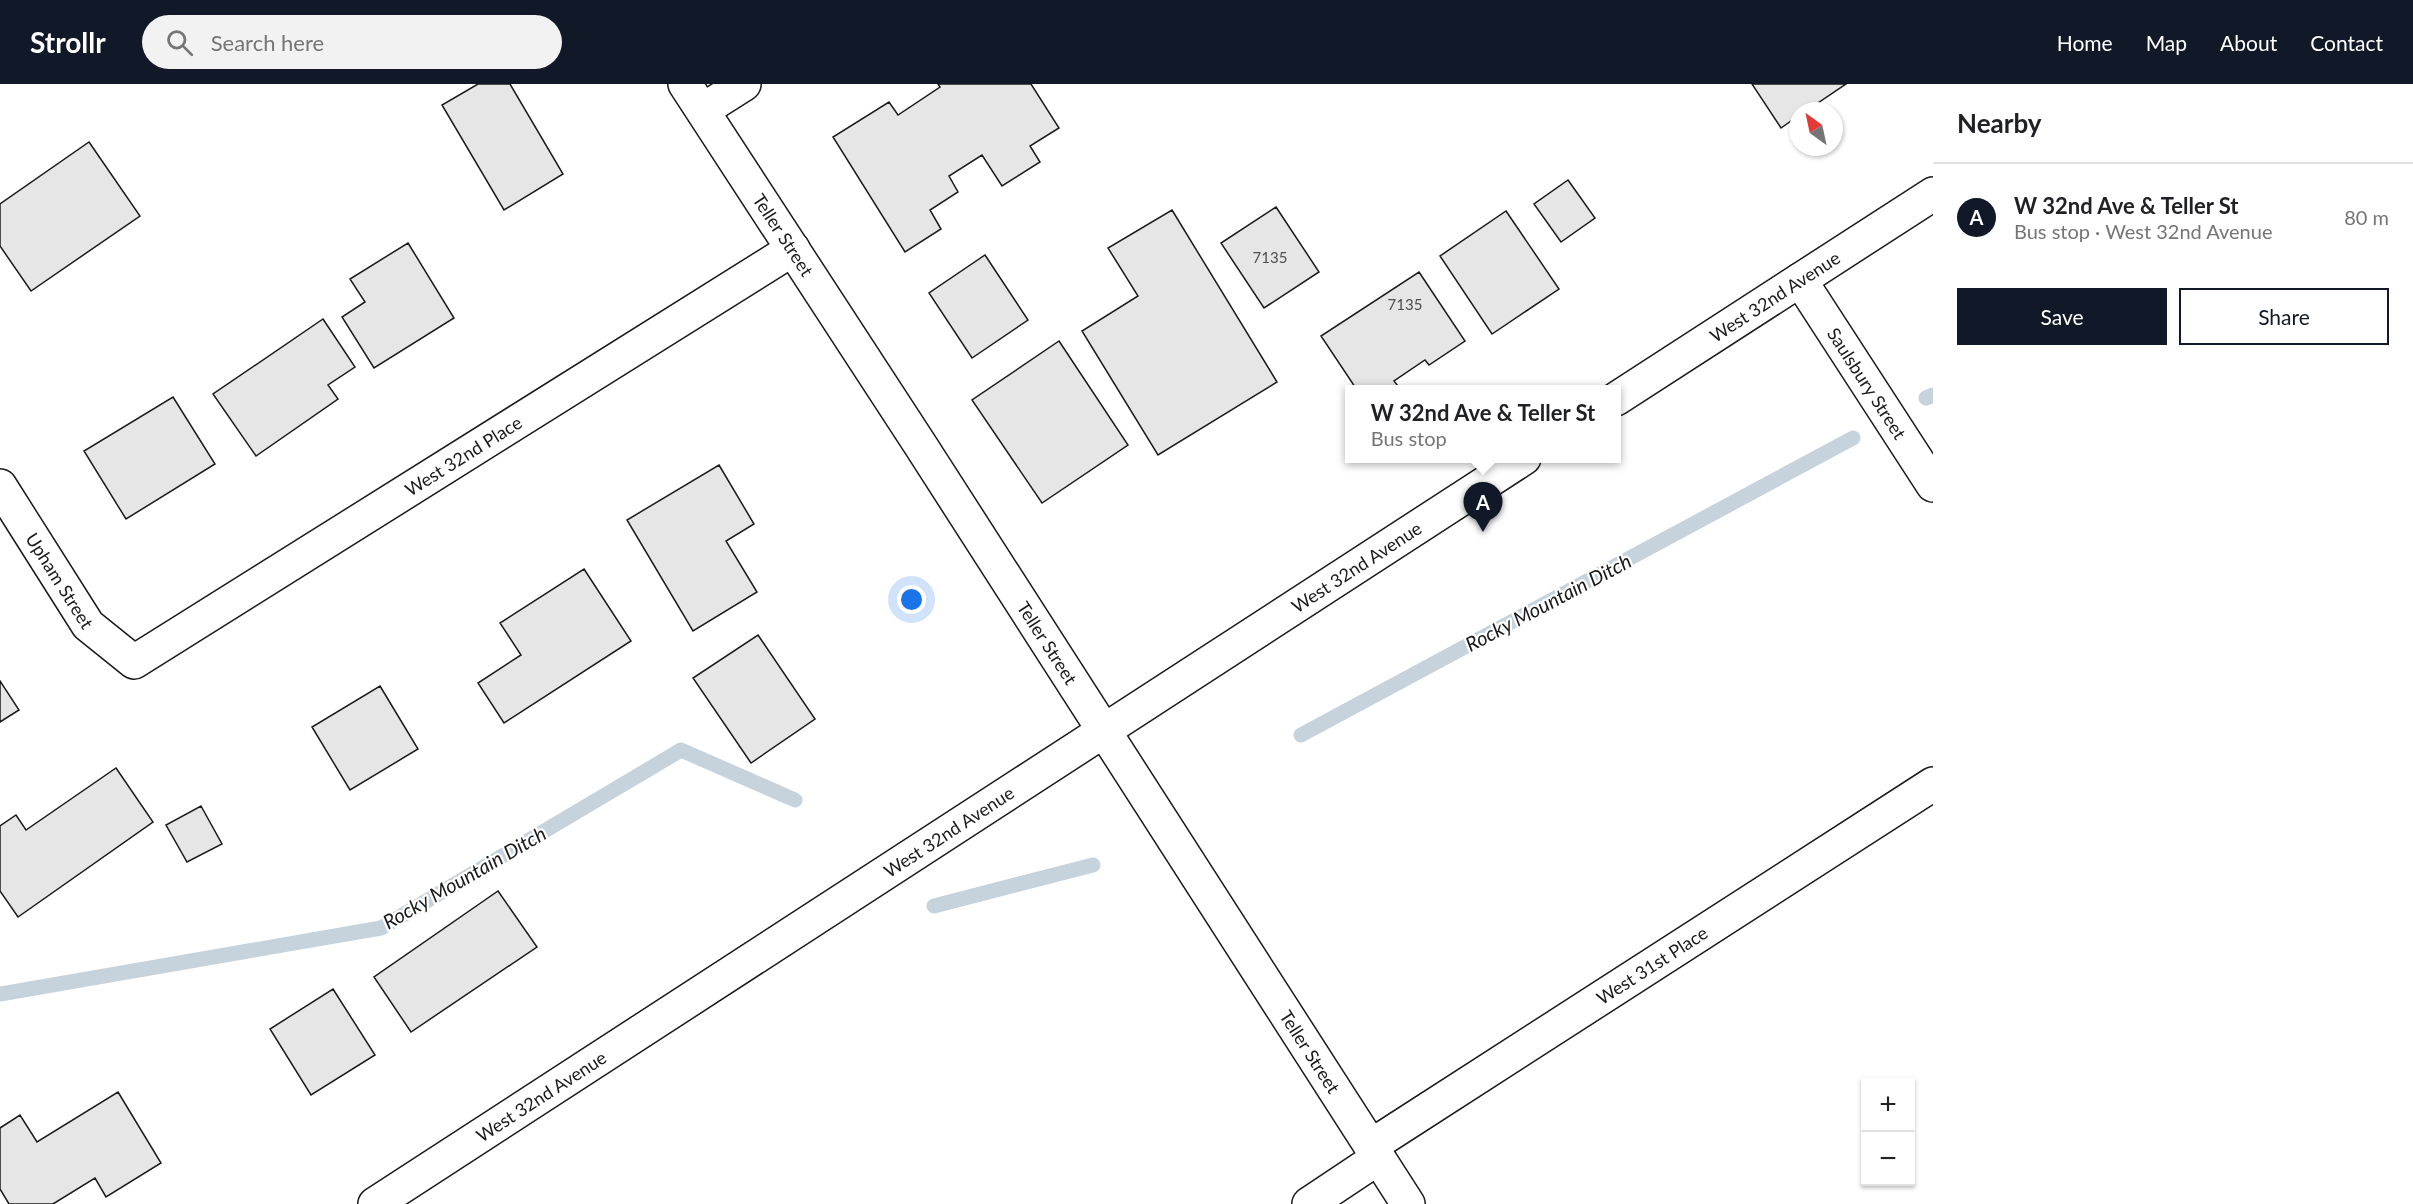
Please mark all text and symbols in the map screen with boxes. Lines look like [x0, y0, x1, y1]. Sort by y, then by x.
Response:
search box [142, 15, 562, 69]
text: Strollr [30, 25, 106, 59]
icon: search [163, 26, 196, 59]
text: Search here [211, 29, 324, 56]
text: Home [2057, 30, 2113, 55]
text: Map [2146, 30, 2187, 55]
text: About [2220, 30, 2277, 55]
text: Contact [2310, 30, 2383, 55]
north arrow [1789, 102, 1843, 156]
text: Nearby [1957, 107, 2042, 139]
street label: Teller Street [748, 189, 819, 281]
text: W 32nd Ave & Teller St [2014, 192, 2239, 219]
text: A [1970, 205, 1983, 229]
text: 80 m [2344, 205, 2389, 229]
text: Bus stop · West 32nd Avenue [2014, 219, 2272, 243]
street label: West 32nd Avenue [1705, 246, 1844, 347]
house number: 7135 [1253, 248, 1287, 266]
button: Save [1957, 288, 2167, 345]
button: Share [2179, 288, 2389, 345]
house number: 7135 [1388, 295, 1422, 313]
street label: Saulsbury Street [1823, 323, 1911, 443]
popup [1345, 385, 1621, 463]
text: W 32nd Ave & Teller St [1371, 399, 1595, 426]
street label: West 32nd Place [401, 411, 526, 501]
text: Bus stop [1371, 426, 1447, 450]
pin: A [1464, 482, 1502, 532]
street label: West 32nd Avenue [1287, 517, 1426, 617]
street label: Upham Street [21, 529, 99, 633]
water label: Rocky Mountain Ditch [1461, 548, 1635, 656]
your location [897, 585, 926, 614]
street label: Teller Street [1013, 597, 1082, 689]
street label: West 32nd Avenue [879, 781, 1018, 882]
water label: Rocky Mountain Ditch [378, 821, 550, 933]
street label: West 31st Place [1592, 921, 1711, 1009]
street label: Teller Street [1275, 1006, 1345, 1098]
street label: West 32nd Avenue [472, 1046, 610, 1146]
map controls [1861, 1078, 1915, 1186]
button: + [1861, 1078, 1915, 1132]
button: − [1861, 1132, 1915, 1186]

